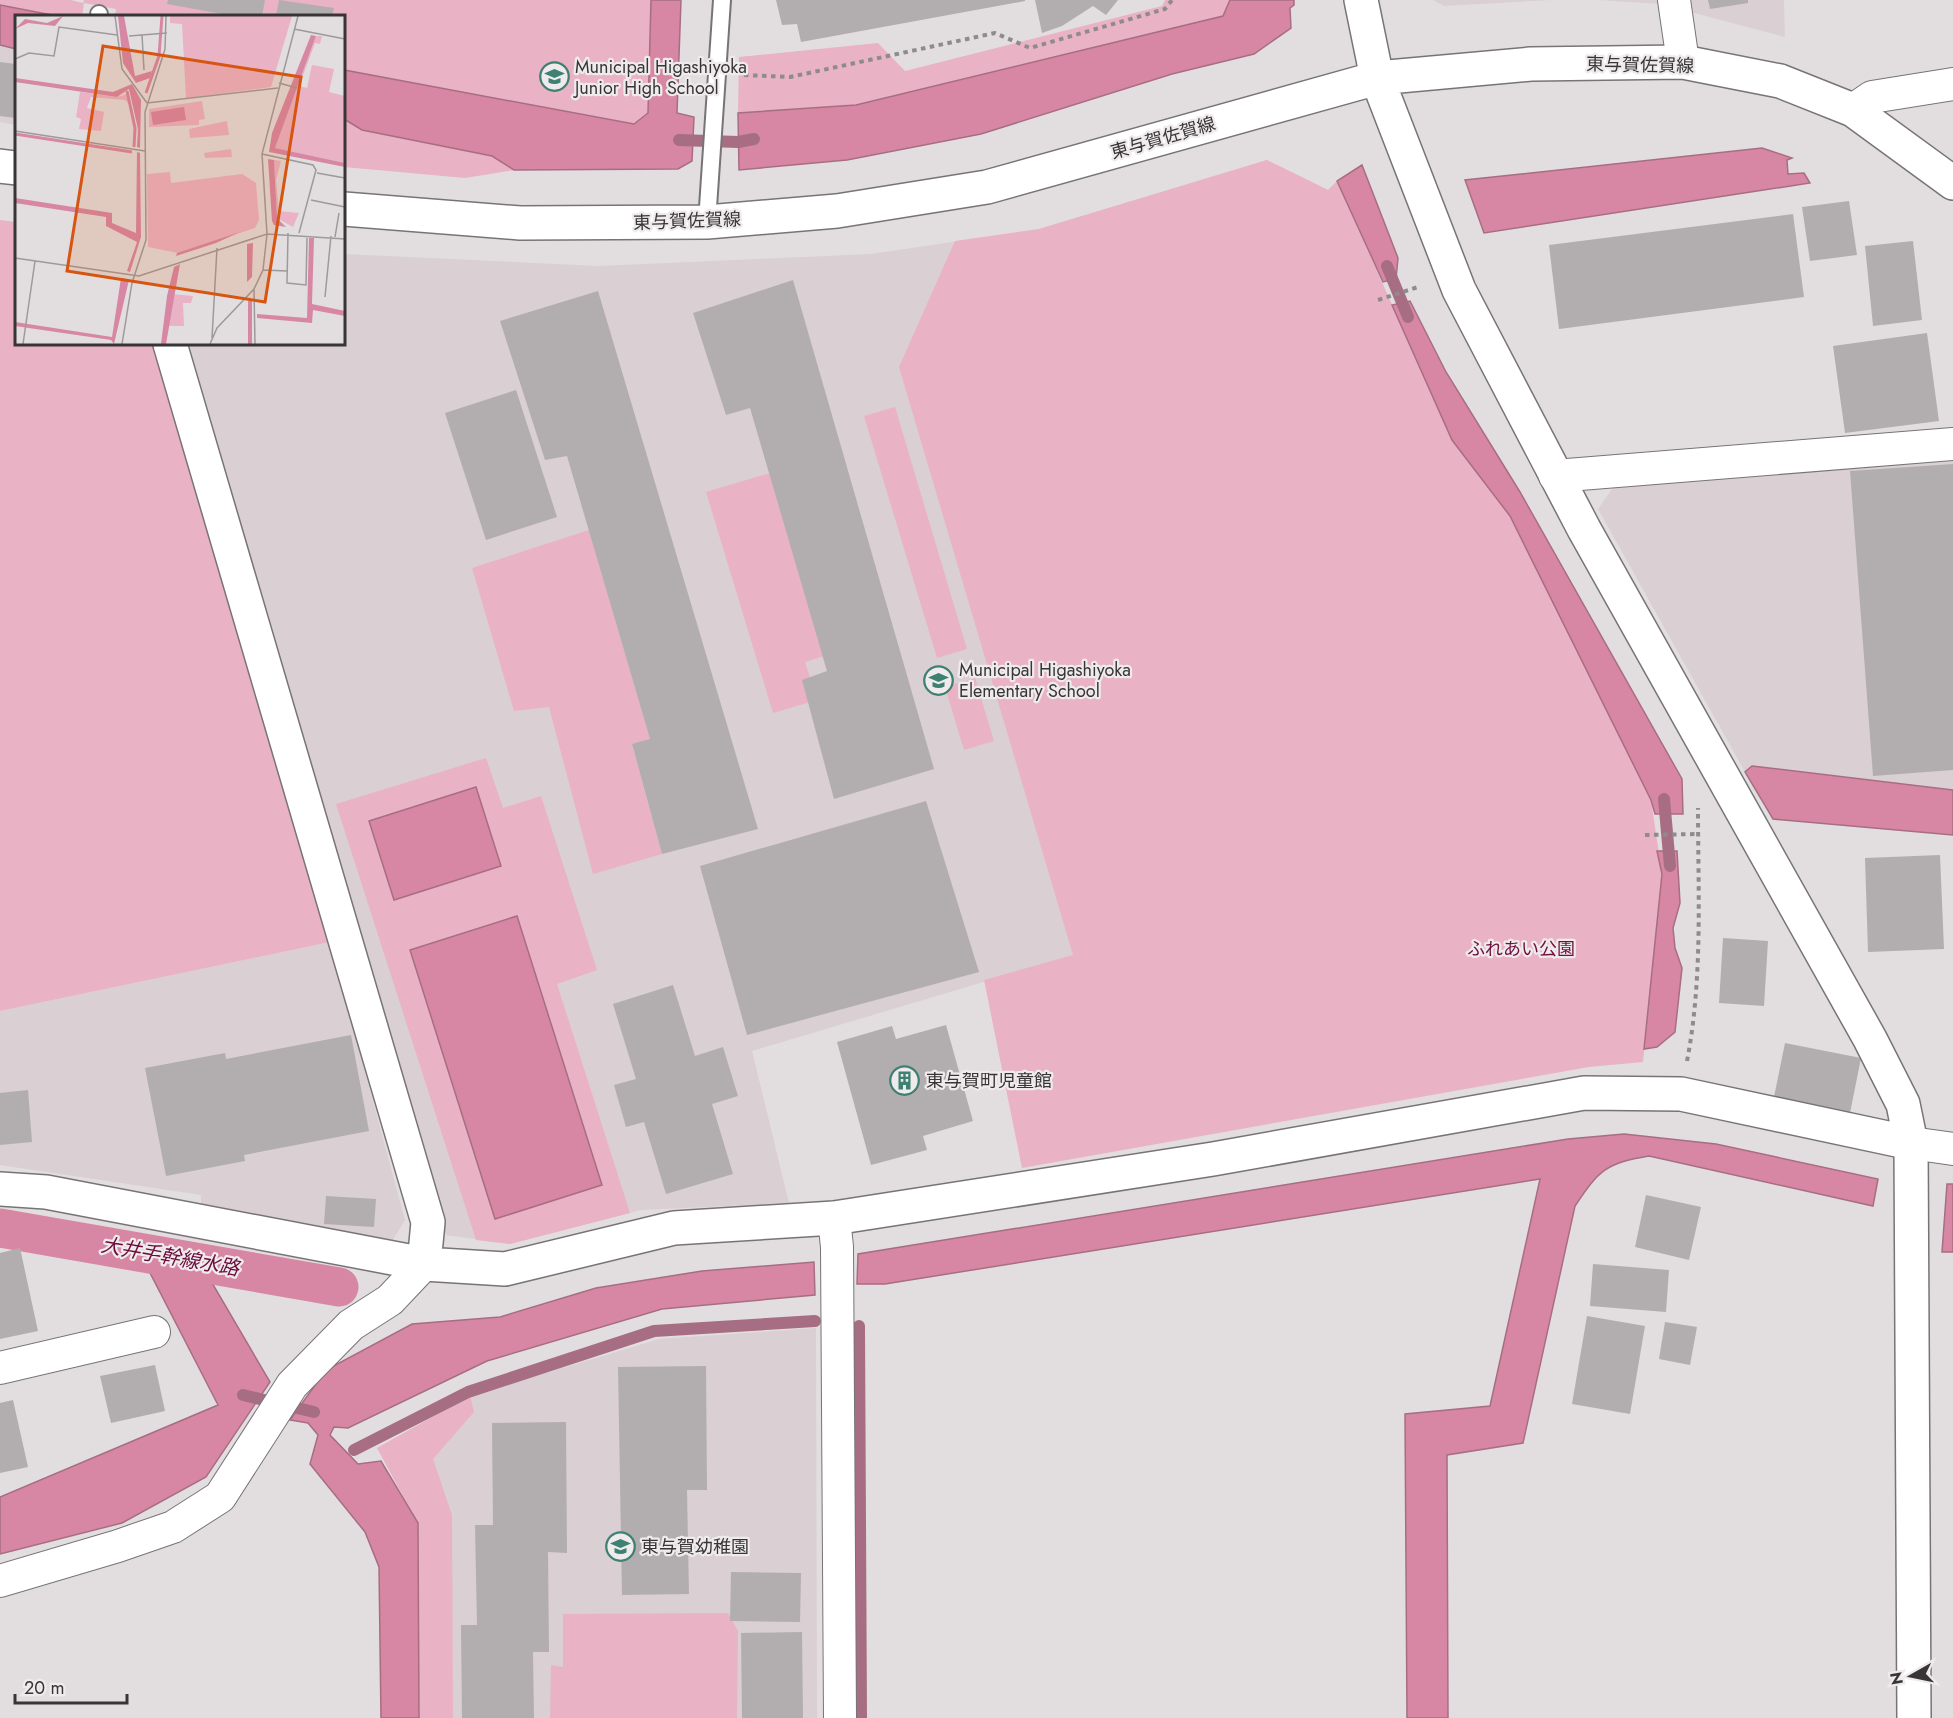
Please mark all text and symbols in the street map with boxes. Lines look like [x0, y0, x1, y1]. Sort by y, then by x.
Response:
inset map [15, 15, 345, 345]
street label: 東与賀佐賀線 [1586, 51, 1694, 79]
place label: Municipal Higashiyoka Junior High School [573, 54, 747, 101]
school or university icon: Municipal Higashiyoka Junior High School [538, 61, 570, 93]
street label: 東与賀佐賀線 [1108, 111, 1218, 165]
street label: 東与賀佐賀線 [633, 206, 741, 236]
place label: Municipal Higashiyoka Elementary School [959, 657, 1131, 704]
school or university icon: Municipal Higashiyoka Elementary School [922, 664, 954, 696]
park label: ふれあい公園 [1467, 936, 1575, 962]
building icon: 東与賀町児童館 [889, 1065, 921, 1097]
place label: 東与賀町児童館 [926, 1068, 1052, 1094]
water label: 大井手幹線水路 [99, 1231, 243, 1284]
school or university icon: 東与賀幼稚園 [604, 1531, 636, 1563]
place label: 東与賀幼稚園 [641, 1534, 749, 1560]
north arrow [1881, 1646, 1941, 1706]
scale bar [15, 1667, 128, 1705]
text: N [1884, 1670, 1909, 1686]
text: 20 m [24, 1675, 64, 1701]

